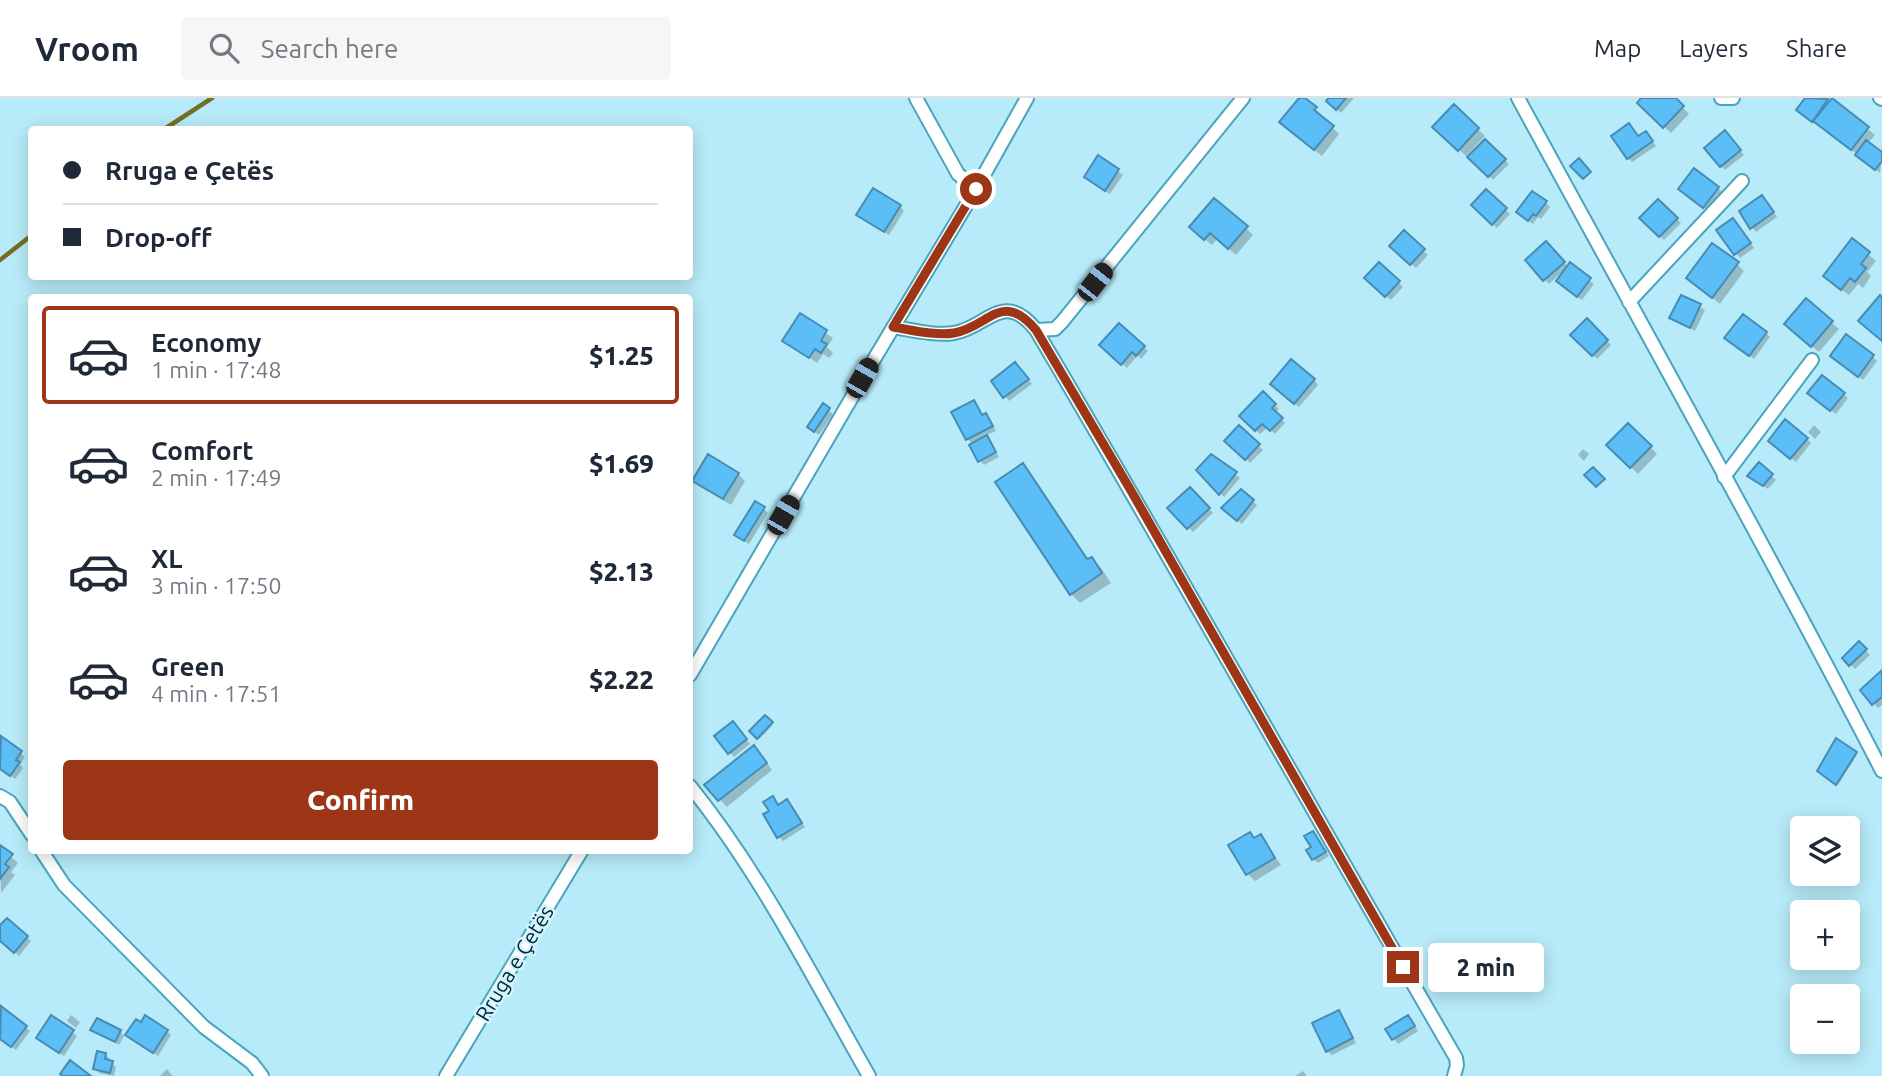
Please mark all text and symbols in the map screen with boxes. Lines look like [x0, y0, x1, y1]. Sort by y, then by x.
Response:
search box [181, 17, 671, 80]
icon: search [205, 29, 243, 67]
text: Vroom [35, 30, 139, 67]
text: Search here [261, 34, 398, 63]
text: Map [1594, 35, 1641, 62]
text: Layers [1679, 35, 1748, 62]
text: Share [1786, 35, 1847, 62]
text: Rruga e Çetës [105, 156, 274, 185]
route start [960, 173, 992, 205]
text: Drop-off [105, 223, 212, 252]
car [1074, 259, 1117, 305]
icon: car [67, 324, 130, 387]
text: Economy [151, 328, 261, 357]
text: $1.25 [589, 341, 654, 370]
car [843, 355, 882, 401]
text: 1 min · 17:48 [151, 357, 282, 382]
icon: car [67, 432, 130, 495]
text: Comfort [151, 436, 254, 465]
text: $1.69 [589, 449, 654, 478]
text: 2 min · 17:49 [151, 465, 282, 490]
car [764, 492, 803, 538]
icon: car [67, 540, 130, 603]
text: XL [151, 544, 182, 573]
text: $2.13 [589, 557, 654, 586]
text: 3 min · 17:50 [151, 573, 282, 598]
icon: car [67, 648, 130, 711]
text: Green [151, 652, 225, 681]
text: $2.22 [589, 665, 654, 694]
text: 4 min · 17:51 [151, 681, 282, 706]
button: Confirm [63, 760, 658, 840]
map controls [1790, 816, 1860, 1054]
button: layers [1790, 816, 1860, 886]
button: + [1790, 900, 1860, 970]
street label: Rruga e Çetës [470, 901, 558, 1025]
callout: 2 min [1428, 942, 1543, 992]
route end [1387, 951, 1419, 983]
text: 2 min [1457, 955, 1515, 980]
button: − [1790, 984, 1860, 1054]

